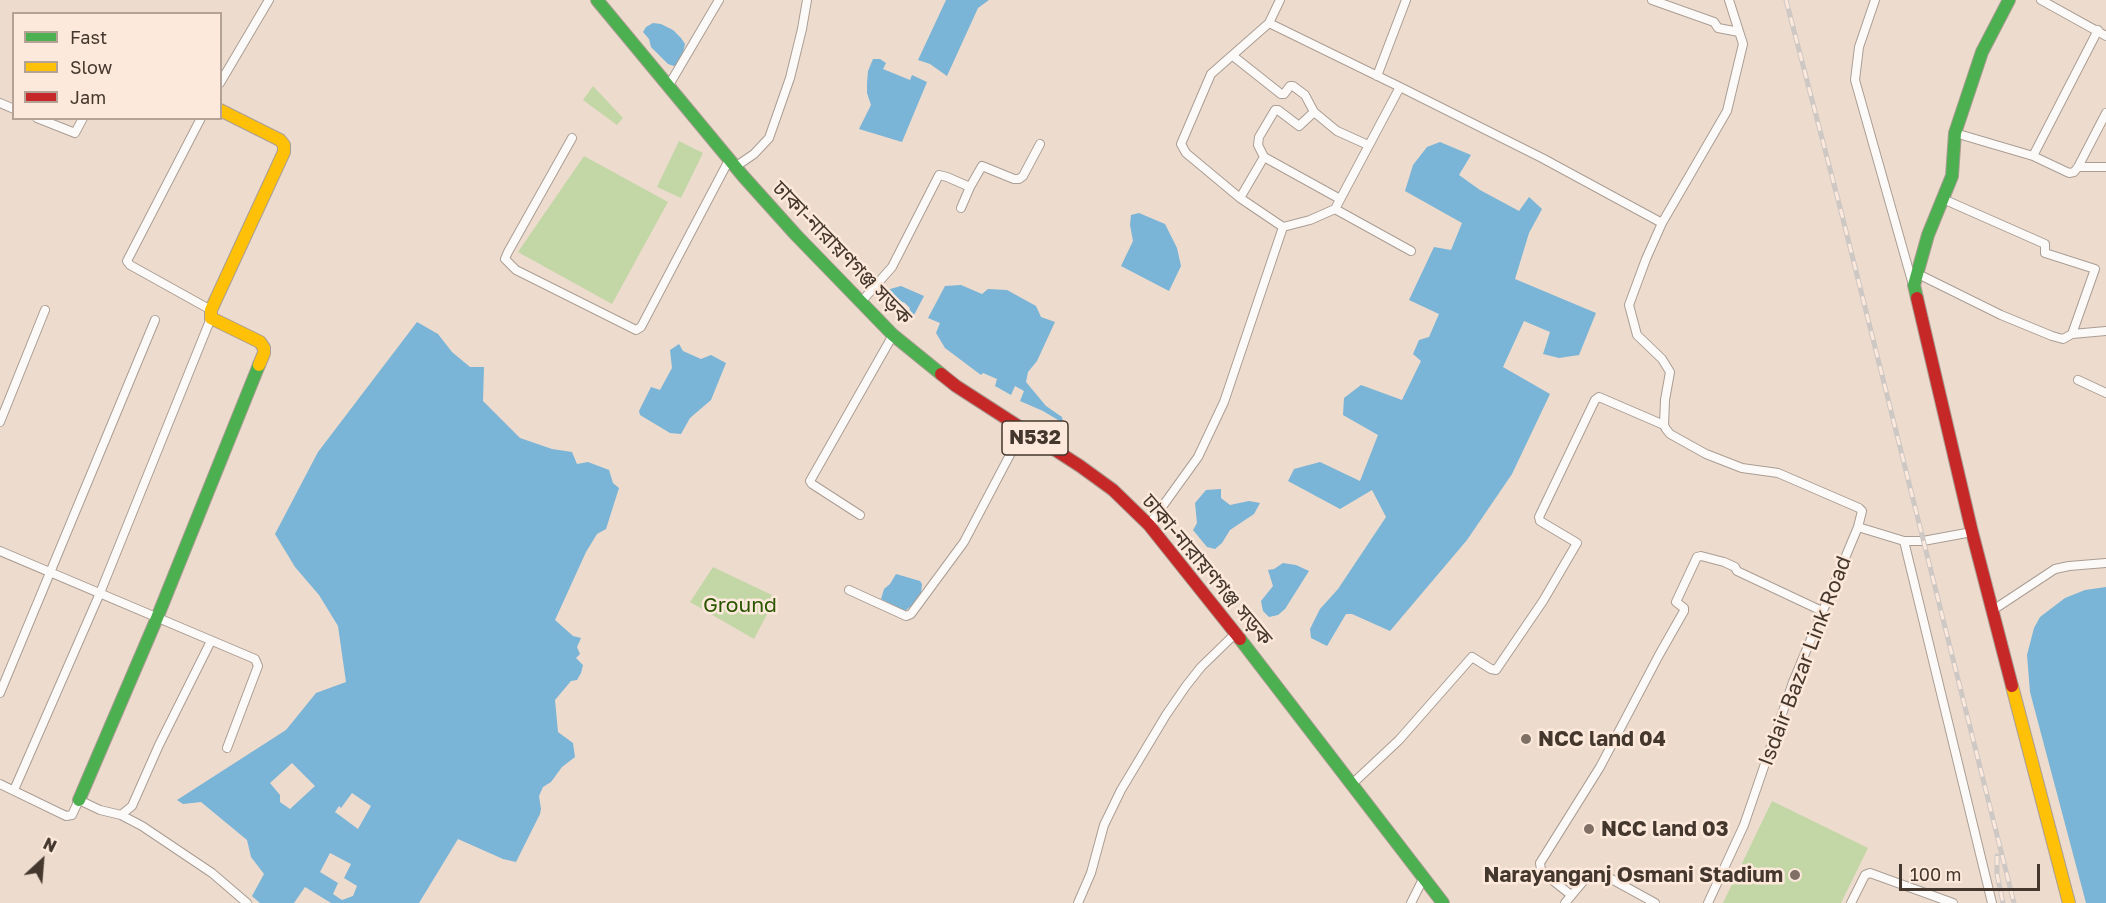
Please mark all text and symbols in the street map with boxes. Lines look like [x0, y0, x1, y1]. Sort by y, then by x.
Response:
legend [12, 12, 222, 120]
text: Fast [70, 26, 107, 48]
text: Slow [70, 56, 112, 78]
text: Jam [70, 86, 106, 108]
street label: ঢাকা-নারায়ণগঞ্জ সড়ক [767, 176, 917, 330]
road number: N532 [1002, 421, 1068, 455]
street label: ঢাকা-নারায়ণগঞ্জ সড়ক [1136, 489, 1278, 651]
street label: Isdair Bazar Link Road [1753, 553, 1857, 769]
park label: Ground [703, 592, 777, 618]
place label: NCC land 04 [1538, 726, 1666, 752]
marker: NCC land 04 [1519, 732, 1533, 746]
place label: NCC land 03 [1601, 816, 1729, 842]
marker: NCC land 03 [1582, 822, 1596, 836]
north arrow [12, 831, 72, 891]
text: N [40, 833, 60, 856]
scale bar [1902, 852, 2043, 890]
place label: Narayanganj Osmani Stadium [1483, 862, 1783, 888]
text: 100 m [1910, 863, 1961, 885]
marker: Narayanganj Osmani Stadium [1788, 868, 1802, 882]

